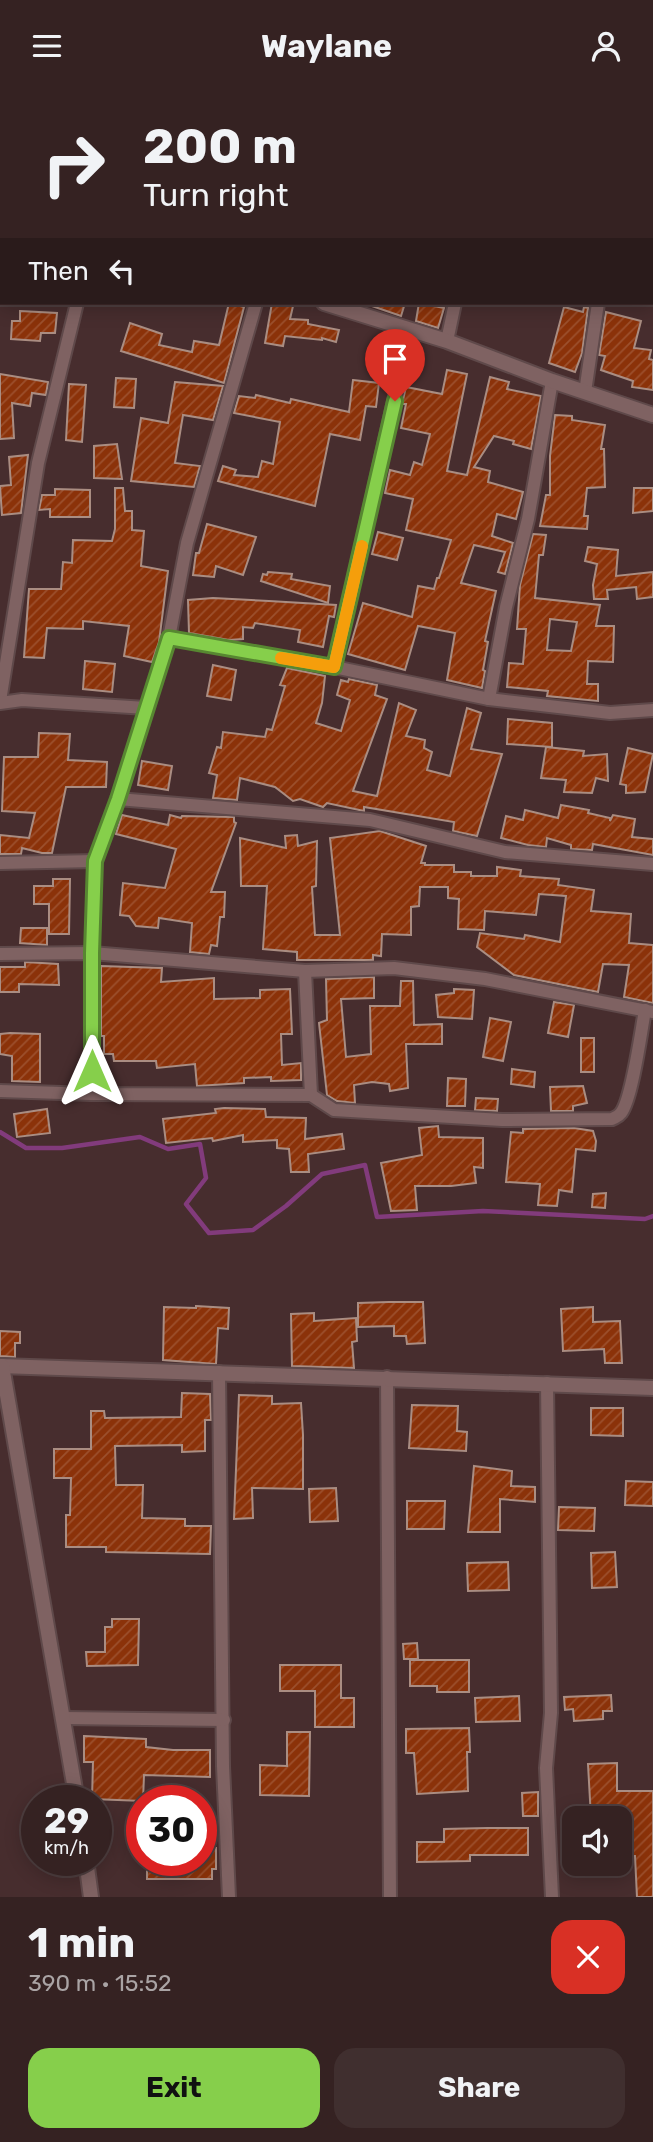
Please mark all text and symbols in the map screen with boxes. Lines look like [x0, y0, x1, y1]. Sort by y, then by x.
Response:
icon: menu [28, 27, 66, 65]
text: Waylane [261, 27, 392, 65]
icon: person [587, 27, 625, 65]
text: 200 m [143, 117, 297, 175]
icon: right [28, 119, 119, 210]
text: Turn right [143, 176, 288, 214]
icon: left [103, 252, 141, 290]
text: Then [28, 256, 89, 287]
pin [365, 329, 425, 401]
icon: arrive [376, 340, 414, 378]
position arrow [55, 1034, 129, 1108]
speed limit sign: 30 [126, 1785, 217, 1876]
text: 29 [44, 1800, 89, 1842]
map controls [562, 1806, 632, 1876]
button: sound [562, 1806, 632, 1876]
text: km/h [44, 1837, 89, 1859]
text: 1 min [28, 1918, 135, 1968]
button: close [551, 1920, 625, 1994]
text: 390 m · 15:52 [28, 1969, 172, 1997]
button: Exit [28, 2048, 320, 2128]
button: Share [334, 2048, 625, 2128]

